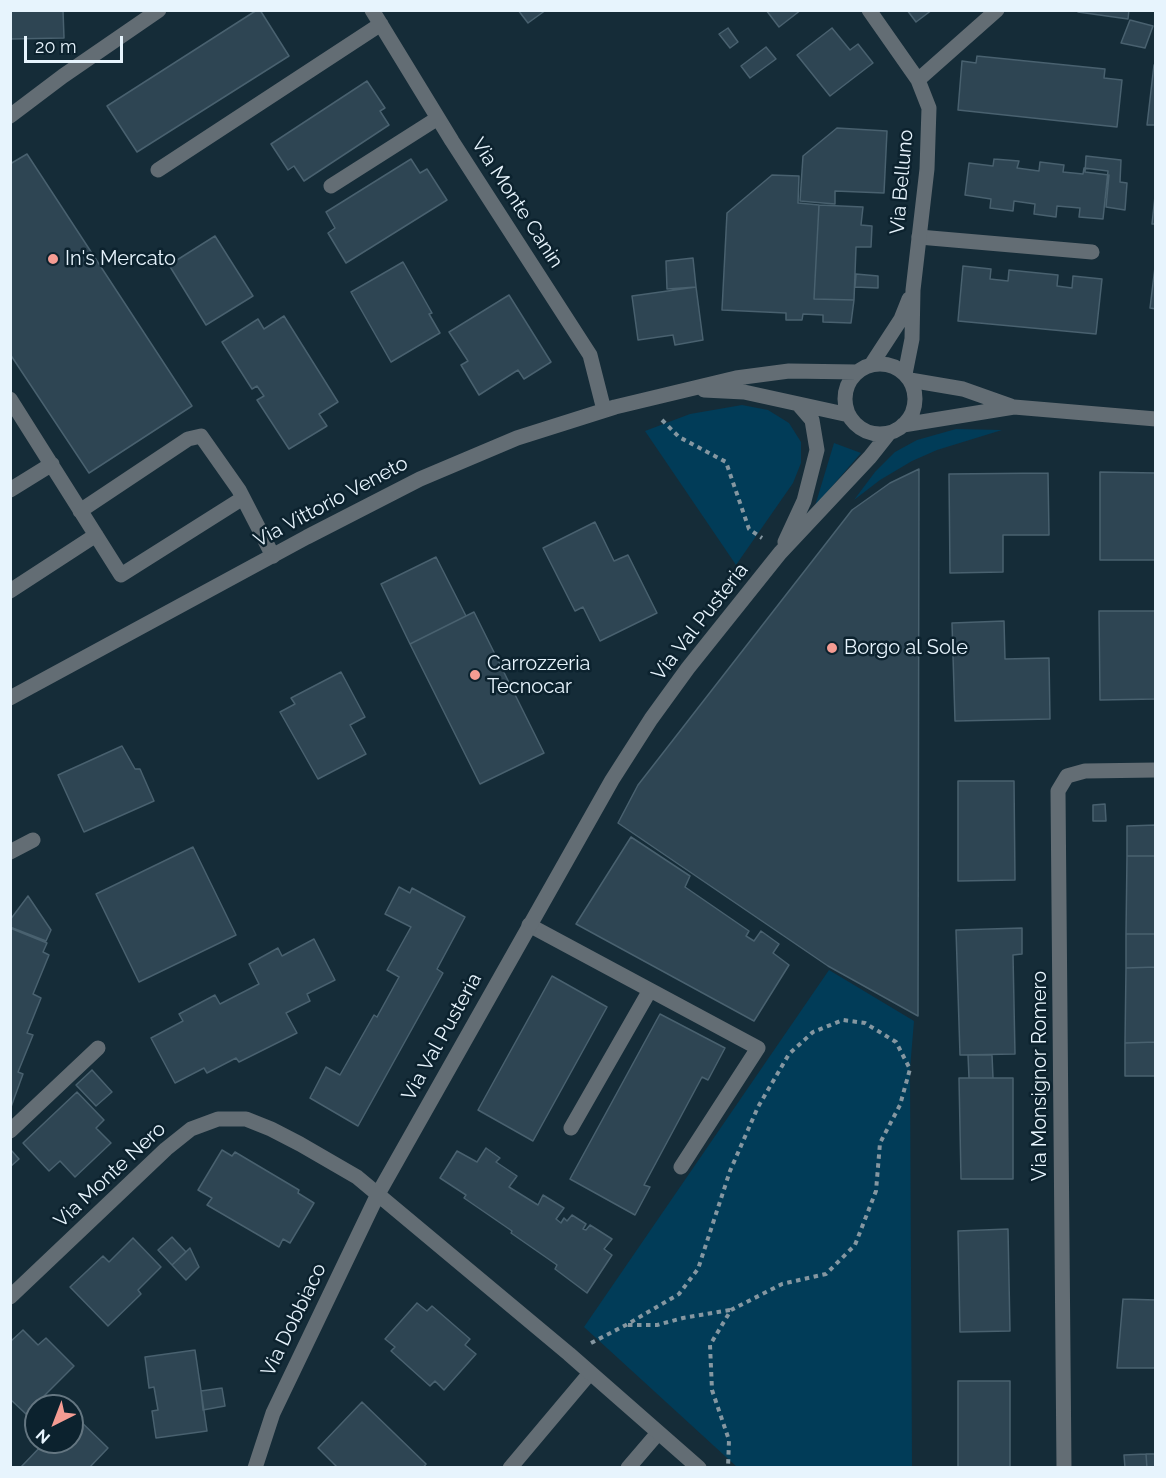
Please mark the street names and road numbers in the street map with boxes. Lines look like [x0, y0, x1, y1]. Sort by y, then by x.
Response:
street label: Via Belluno [885, 128, 919, 236]
street label: Via Monte Canin [466, 133, 568, 273]
street label: Via Vittorio Veneto [250, 451, 412, 553]
street label: Via Val Pusteria [647, 558, 753, 686]
street label: Via Val Pusteria [397, 969, 487, 1105]
street label: Via Monsignor Romero [1028, 971, 1052, 1181]
street label: Via Monte Nero [49, 1117, 171, 1233]
street label: Via Dobbiaco [256, 1260, 332, 1380]

